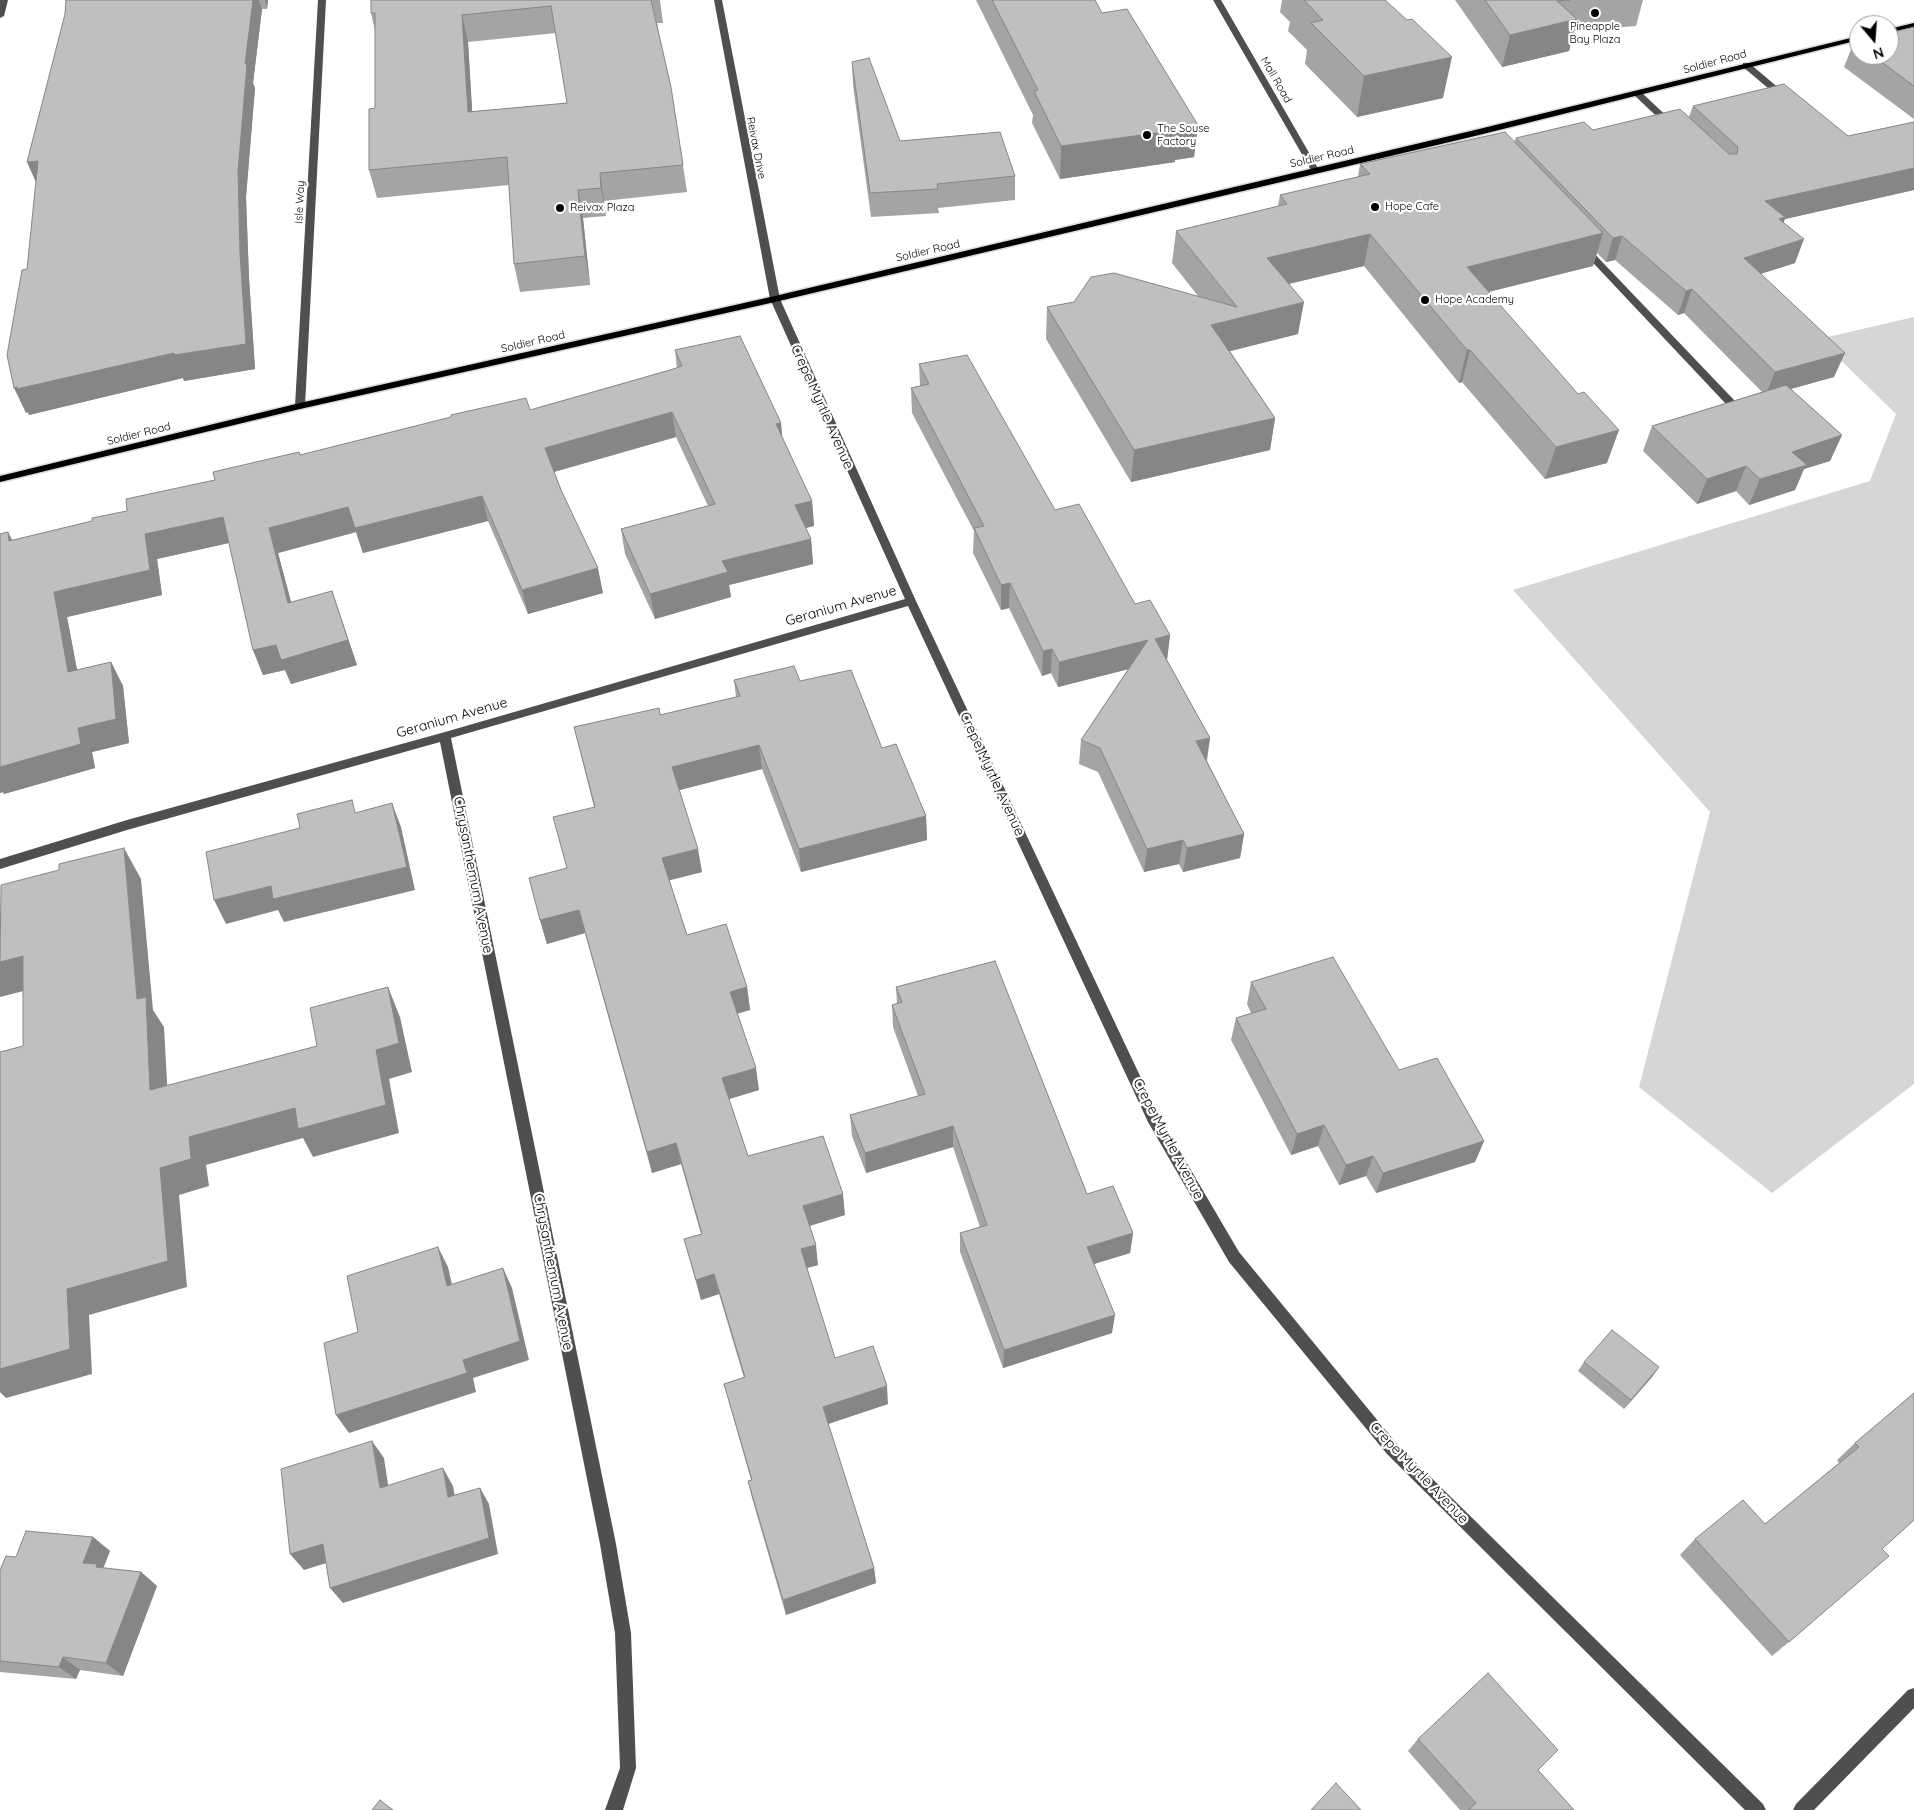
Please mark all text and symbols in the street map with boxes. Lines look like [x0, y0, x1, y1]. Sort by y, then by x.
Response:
marker: Pineapple Bay Plaza [1589, 7, 1601, 19]
north arrow [1849, 15, 1899, 65]
place label: Pineapple Bay Plaza [1570, 20, 1620, 46]
text: N [1871, 43, 1886, 63]
street label: Soldier Road [1682, 47, 1748, 77]
street label: Mall Road [1258, 55, 1294, 105]
street label: Reivax Drive [743, 116, 769, 180]
place label: The Souse Factory [1157, 122, 1210, 148]
marker: The Souse Factory [1141, 129, 1153, 141]
street label: Soldier Road [1289, 143, 1355, 171]
street label: Isle Way [292, 180, 308, 224]
place label: Hope Cafe [1385, 200, 1439, 214]
place label: Reivax Plaza [570, 201, 634, 215]
marker: Hope Cafe [1369, 201, 1381, 213]
marker: Reivax Plaza [554, 202, 566, 214]
street label: Soldier Road [895, 237, 961, 265]
place label: Hope Academy [1435, 293, 1514, 307]
marker: Hope Academy [1419, 294, 1431, 306]
street label: Soldier Road [500, 328, 566, 356]
street label: Crepe Myrtle Avenue [787, 342, 857, 472]
street label: Soldier Road [106, 420, 172, 448]
street label: Geranium Avenue [783, 582, 899, 630]
street label: Geranium Avenue [394, 694, 510, 742]
street label: Crepe Myrtle Avenue [956, 709, 1028, 839]
street label: Chrysanthemum Avenue [450, 795, 496, 955]
street label: Crepe Myrtle Avenue [1129, 1076, 1207, 1202]
street label: Chrysanthemum Avenue [530, 1192, 576, 1352]
street label: Crepe Myrtle Avenue [1366, 1419, 1472, 1527]

